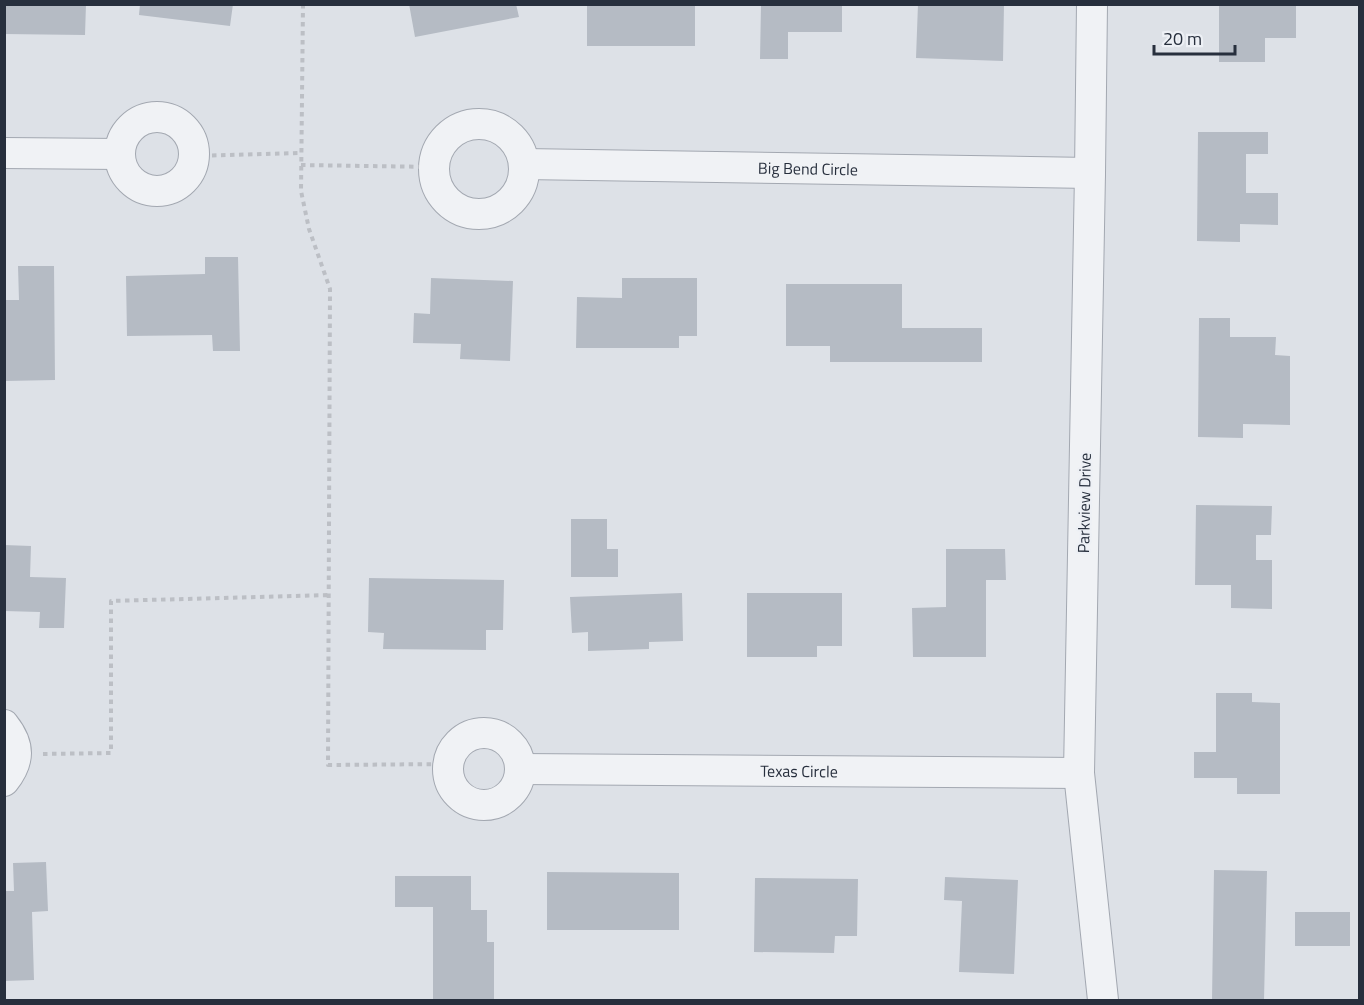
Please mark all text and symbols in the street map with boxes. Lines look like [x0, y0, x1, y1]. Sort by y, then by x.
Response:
scale bar [1154, 18, 1235, 56]
text: 20 m [1163, 25, 1202, 52]
street label: Big Bend Circle [758, 156, 858, 181]
street label: Parkview Drive [1071, 453, 1097, 553]
street label: Texas Circle [760, 759, 838, 783]

